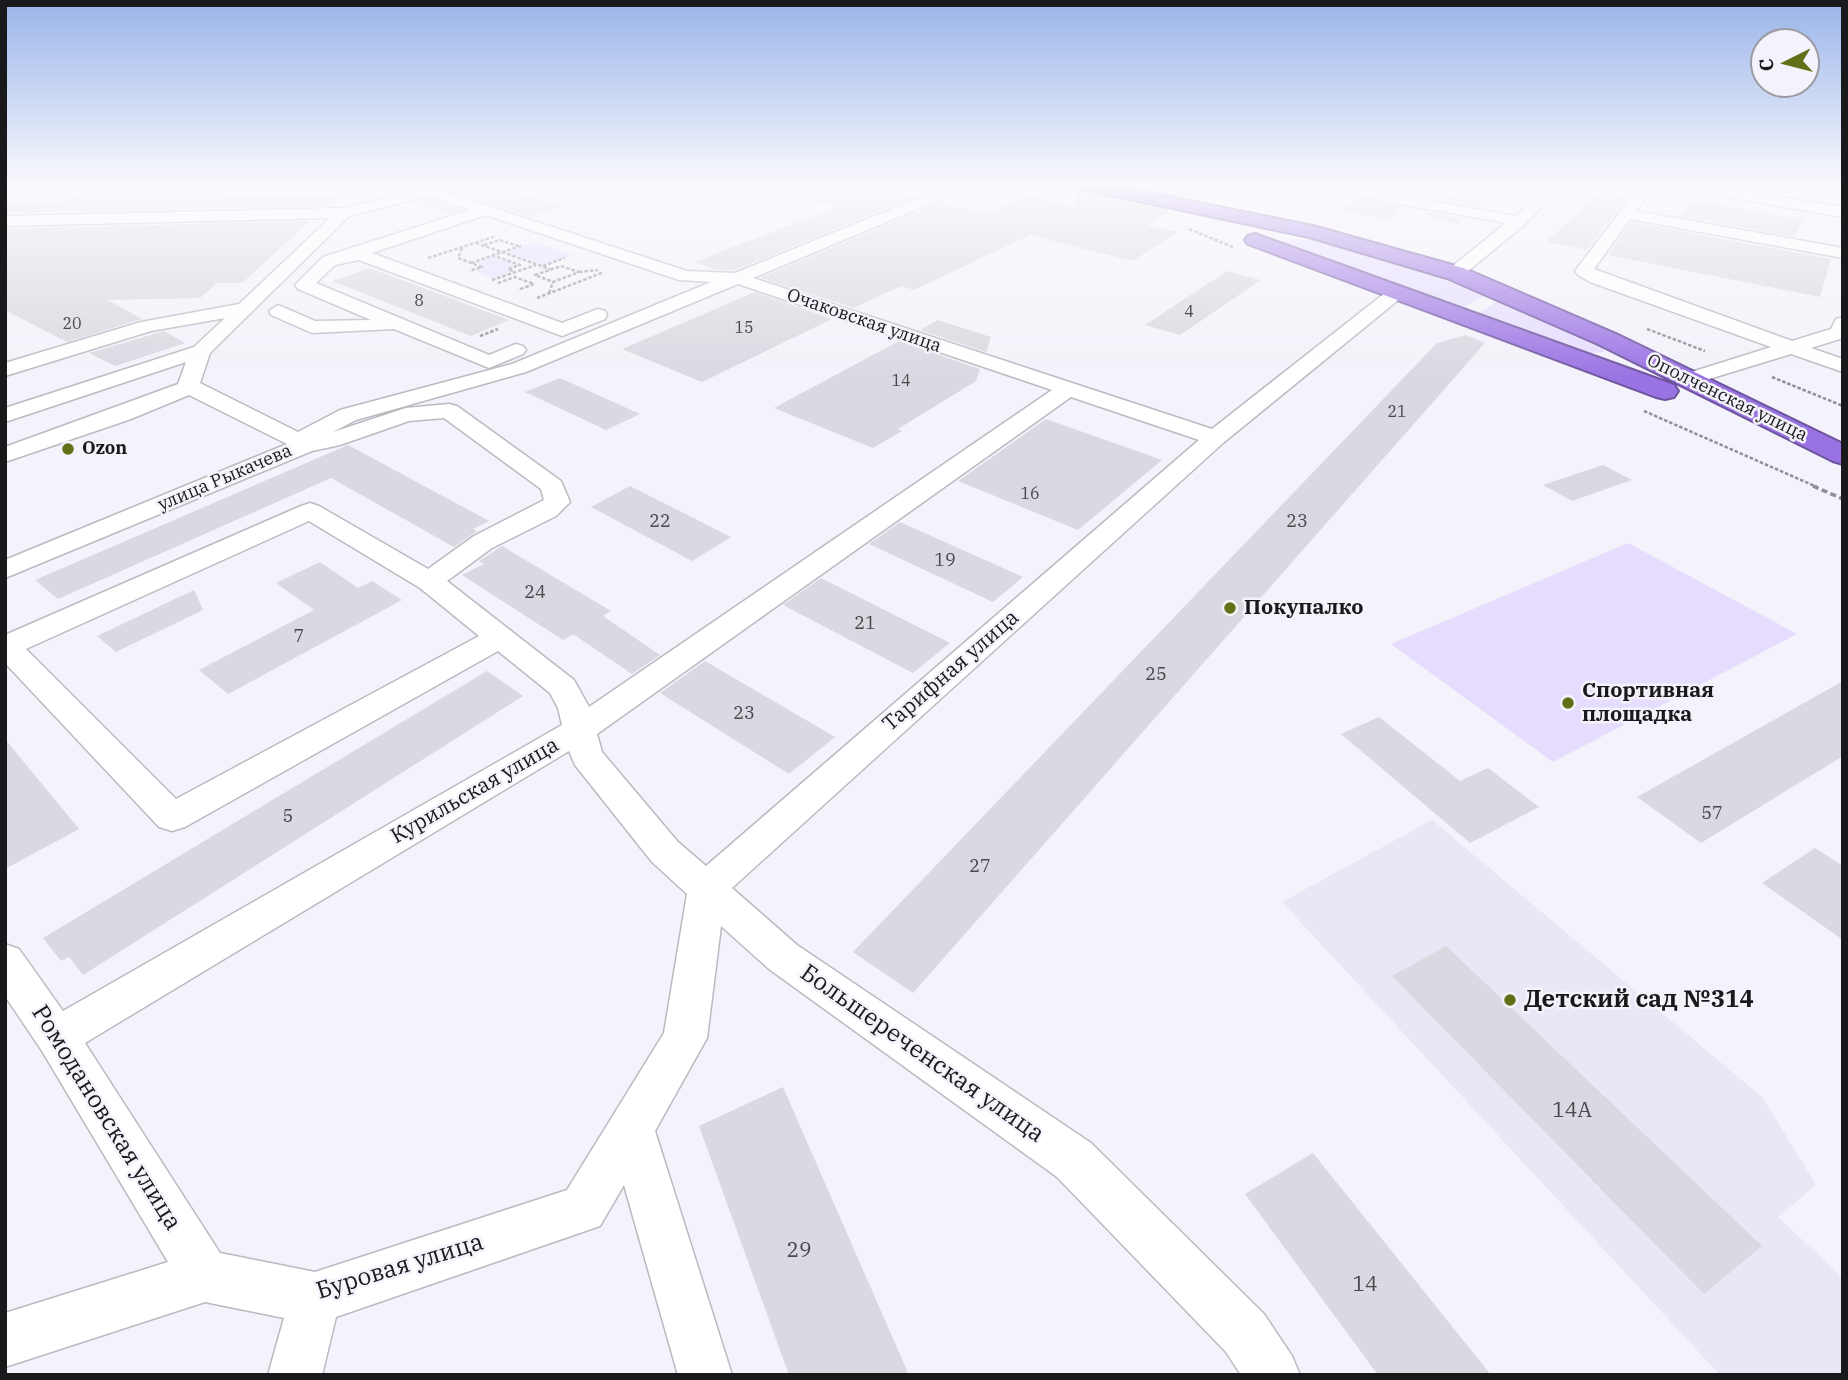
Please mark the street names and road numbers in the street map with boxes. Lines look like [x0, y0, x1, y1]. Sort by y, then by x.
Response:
street label: Очаковская улица [784, 284, 944, 358]
street label: Ополченская улица [1643, 350, 1811, 446]
street label: улица Рыкачева [155, 440, 295, 516]
street label: Тарифная улица [878, 605, 1024, 737]
street label: Курильская улица [387, 733, 563, 849]
street label: Большереченская улица [795, 959, 1049, 1149]
street label: Ромодановская улица [25, 1000, 187, 1236]
street label: Буровая улица [313, 1228, 487, 1306]

